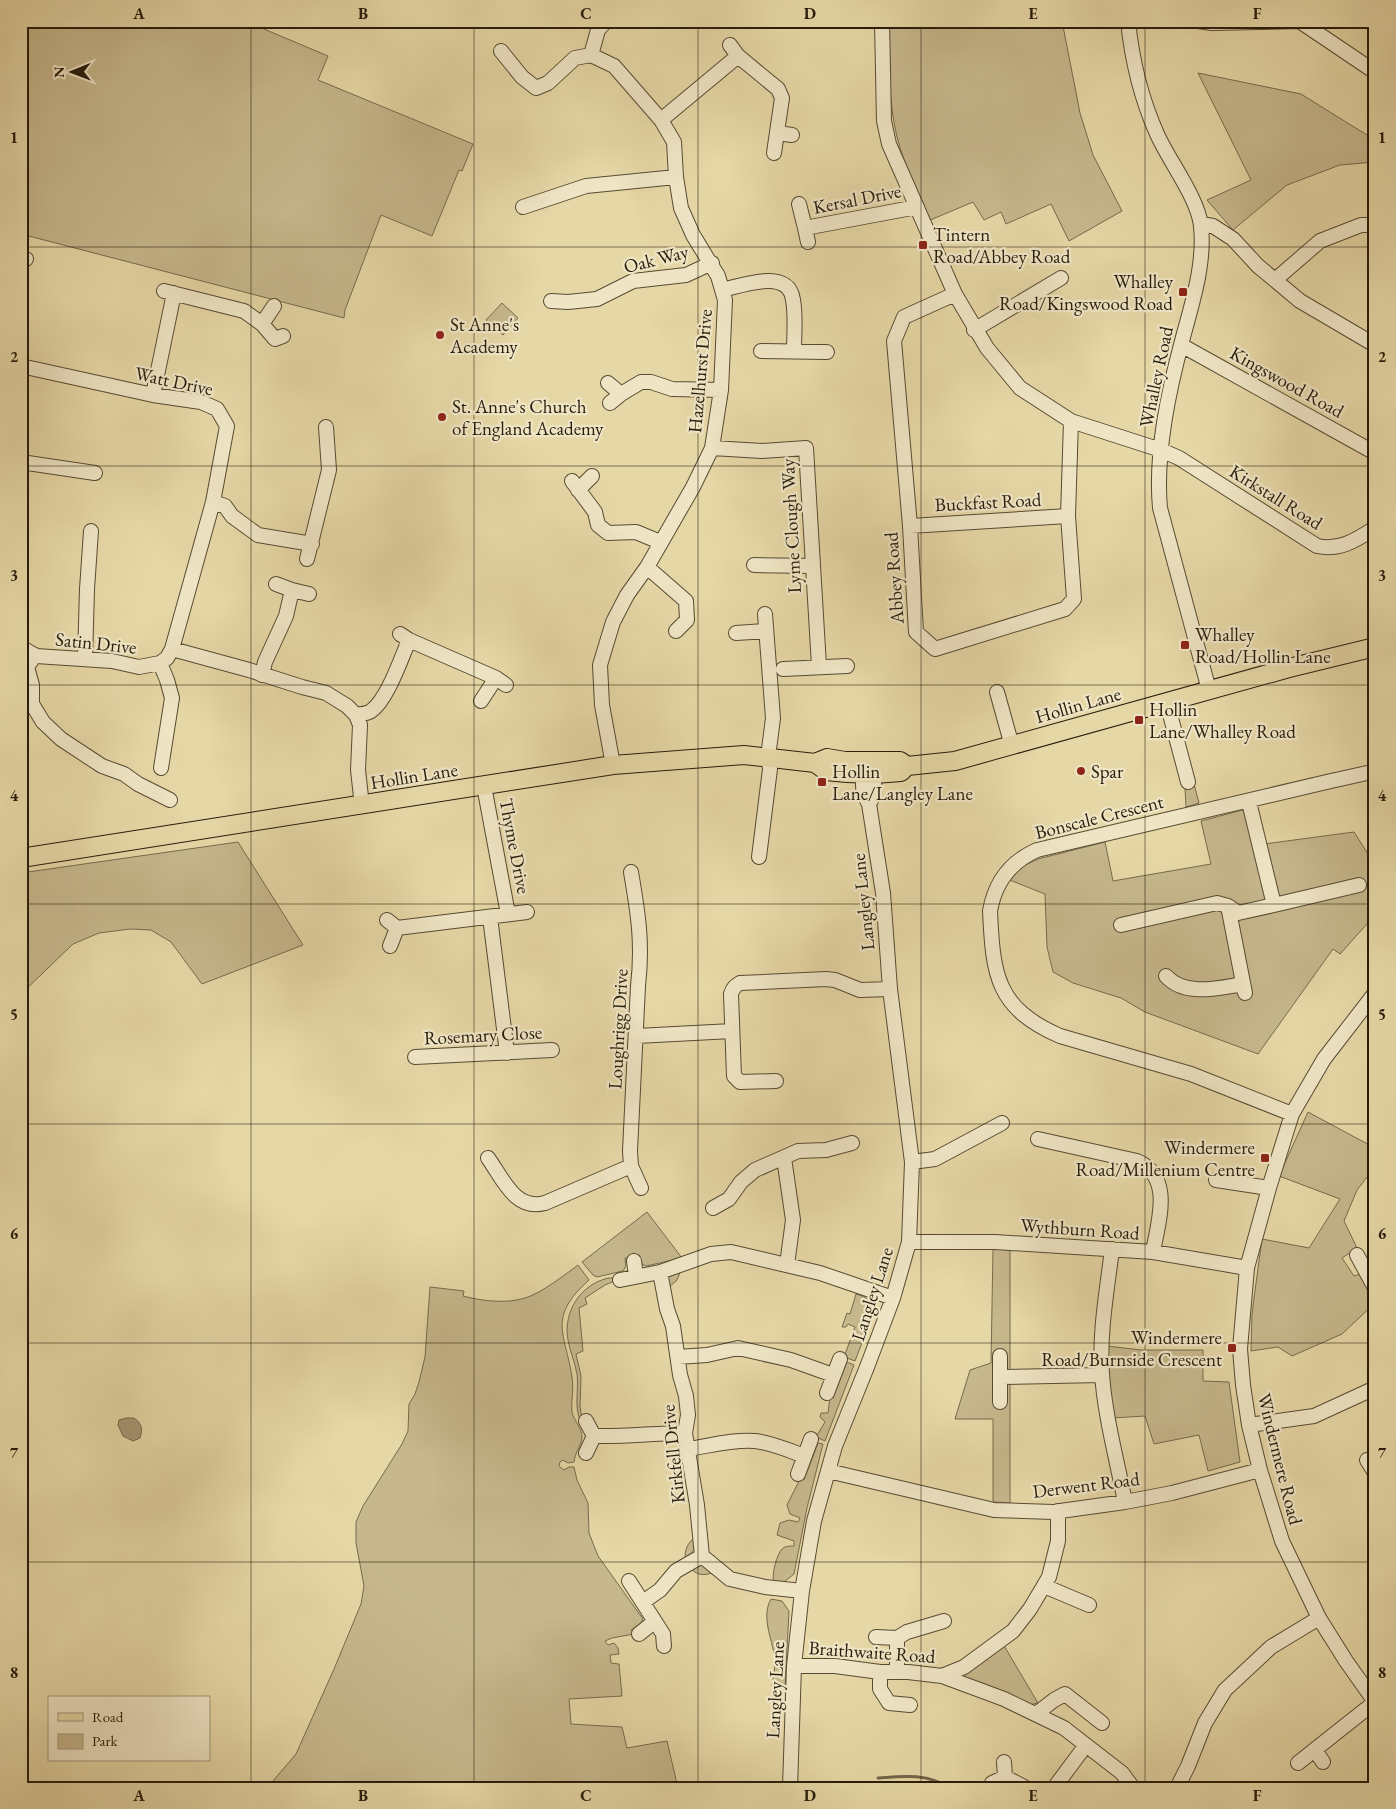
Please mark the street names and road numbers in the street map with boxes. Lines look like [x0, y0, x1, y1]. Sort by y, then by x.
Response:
street label: Kersal Drive [811, 178, 903, 220]
street label: Oak Way [621, 239, 692, 279]
street label: Hazelhurst Drive [682, 308, 718, 434]
street label: Whalley Road [1133, 324, 1179, 430]
street label: Kingswood Road [1226, 340, 1349, 424]
street label: Watt Drive [133, 361, 215, 401]
street label: Lyme Clough Way [775, 457, 807, 594]
street label: Kirkstall Road [1225, 459, 1328, 536]
street label: Buckfast Road [934, 487, 1042, 517]
street label: Abbey Road [878, 531, 910, 626]
street label: Satin Drive [54, 626, 138, 660]
street label: Hollin Lane [1032, 681, 1124, 729]
street label: Hollin Lane [368, 757, 460, 795]
street label: Bonscale Crescent [1032, 789, 1166, 845]
street label: Thyme Drive [494, 796, 536, 896]
street label: Langley Lane [845, 852, 881, 952]
street label: Loughrigg Drive [602, 968, 634, 1090]
street label: Rosemary Close [423, 1019, 543, 1051]
street label: Wythburn Road [1020, 1212, 1141, 1246]
street label: Langley Lane [845, 1244, 899, 1344]
street label: Windermere Road [1252, 1391, 1309, 1528]
street label: Kirkfell Drive [655, 1403, 691, 1505]
street label: Derwent Road [1031, 1466, 1141, 1504]
street label: Braithwaite Road [808, 1635, 937, 1669]
street label: Langley Lane [760, 1641, 790, 1739]

